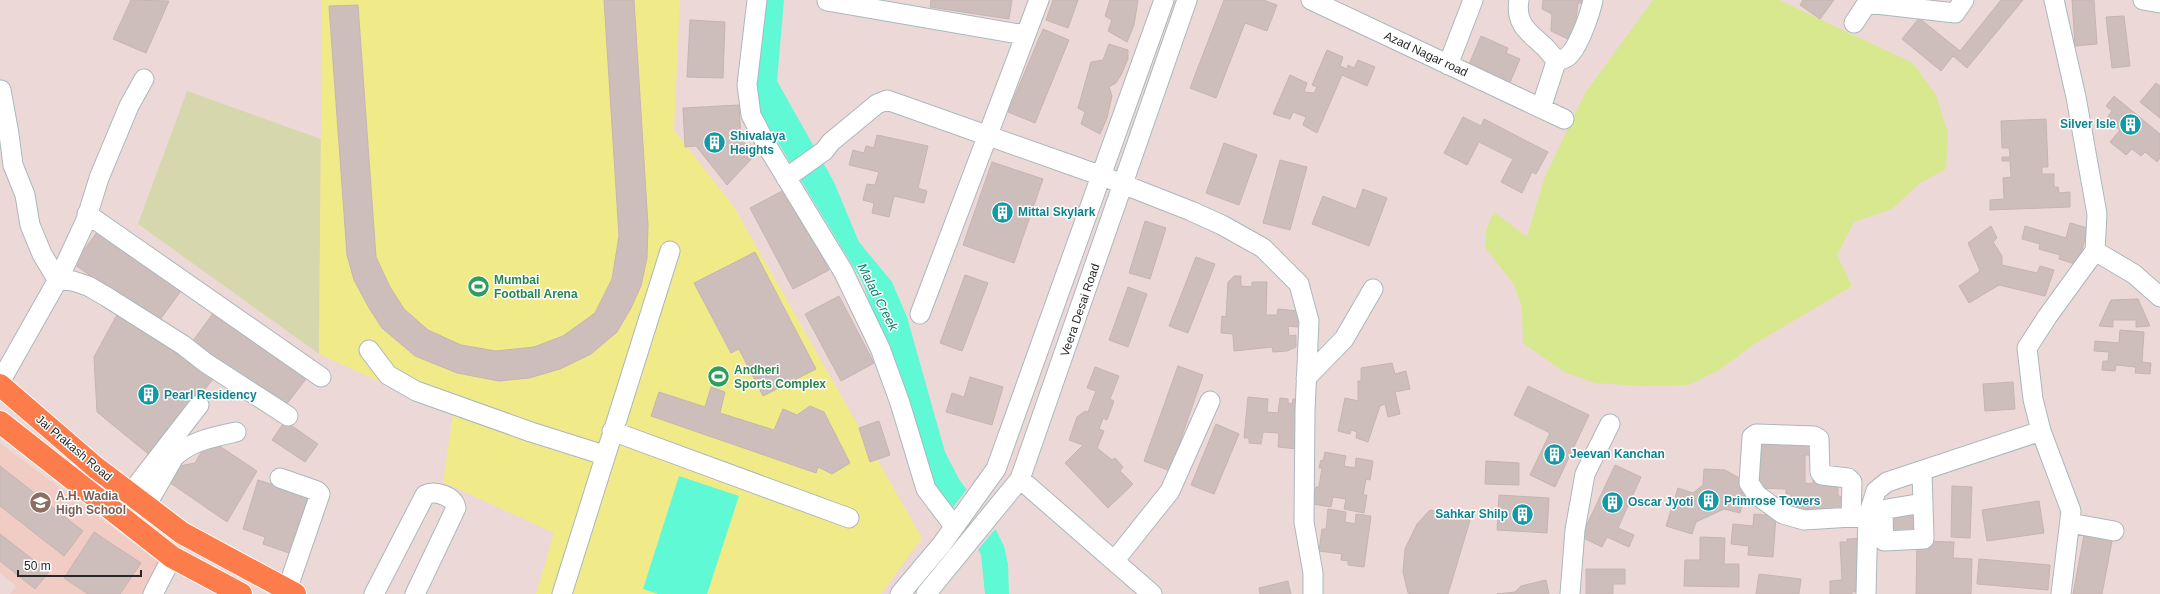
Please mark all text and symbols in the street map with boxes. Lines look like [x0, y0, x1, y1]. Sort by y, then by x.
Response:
street label: Azad Nagar road [1382, 28, 1470, 80]
building icon: Silver Isle [2118, 111, 2144, 137]
place label: Silver Isle [2060, 117, 2116, 131]
place label: Shivalaya Heights [730, 129, 786, 157]
building icon: Shivalaya Heights [702, 130, 728, 156]
building icon: Mittal Skylark [990, 199, 1016, 225]
place label: Mittal Skylark [1018, 205, 1096, 219]
water label: Malad Creek [855, 261, 902, 335]
street label: Veera Desai Road [1058, 262, 1102, 358]
place label: Mumbai Football Arena [494, 273, 578, 301]
sports icon: Mumbai Football Arena [466, 274, 492, 300]
place label: Andheri Sports Complex [734, 363, 826, 391]
sports icon: Andheri Sports Complex [706, 364, 732, 390]
building icon: Pearl Residency [135, 382, 161, 408]
place label: Pearl Residency [164, 388, 257, 402]
street label: Jai Prakash Road [33, 412, 115, 484]
building icon: Jeevan Kanchan [1542, 441, 1568, 467]
place label: Jeevan Kanchan [1570, 447, 1665, 461]
building icon: Primrose Towers [1696, 488, 1722, 514]
place label: A.H. Wadia High School [56, 489, 126, 517]
building icon: Oscar Jyoti [1600, 489, 1626, 515]
school or university icon: A.H. Wadia High School [27, 490, 53, 516]
place label: Primrose Towers [1724, 494, 1821, 508]
place label: Oscar Jyoti [1628, 495, 1693, 509]
building icon: Sahkar Shilp [1510, 501, 1536, 527]
place label: Sahkar Shilp [1435, 507, 1508, 521]
scale bar [18, 552, 141, 578]
text: 50 m [24, 559, 51, 573]

